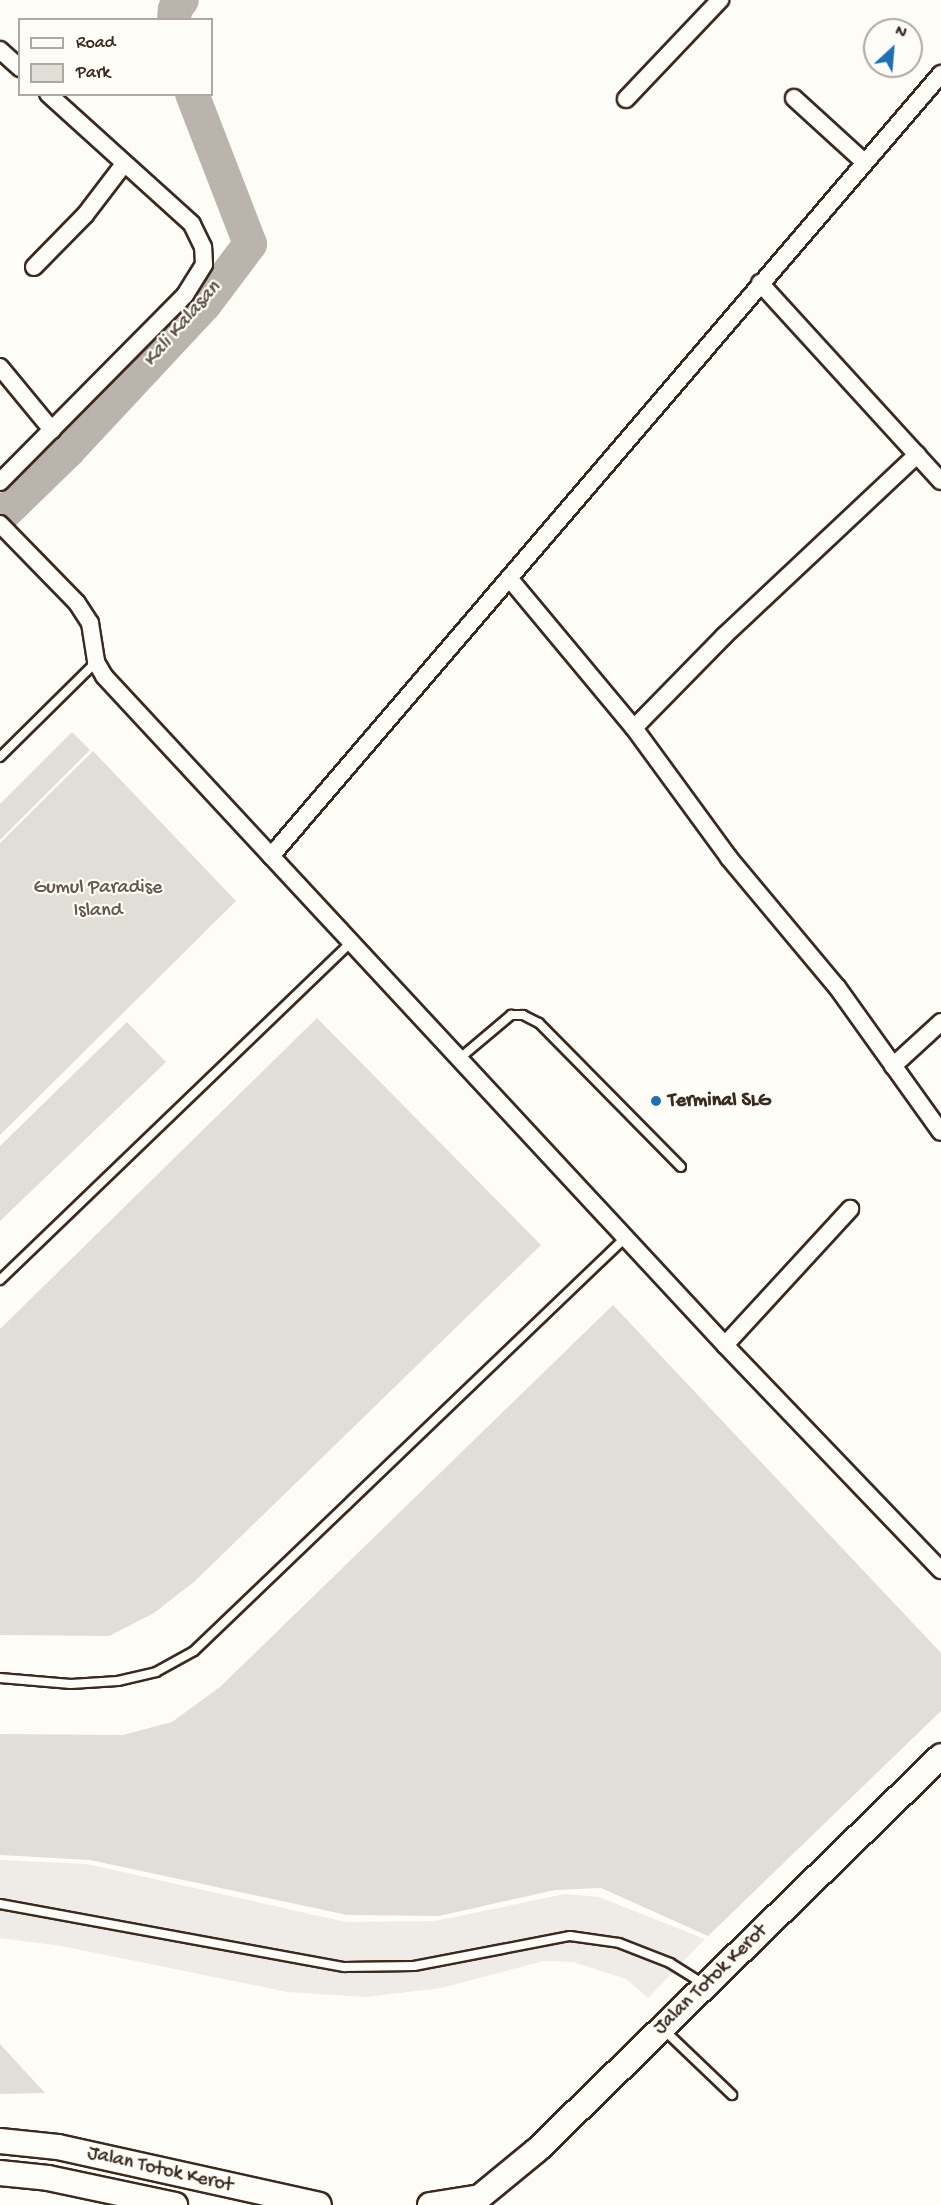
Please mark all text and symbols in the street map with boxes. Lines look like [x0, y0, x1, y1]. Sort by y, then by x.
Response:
legend [18, 18, 213, 96]
north arrow [863, 18, 923, 78]
text: N [891, 22, 909, 44]
text: Road [76, 33, 115, 54]
text: Park [76, 63, 110, 84]
water label: Kali Kalasan [139, 277, 227, 373]
park label: Gumul Paradise Island [34, 876, 162, 923]
place label: Terminal SLG [668, 1089, 771, 1113]
marker: Terminal SLG [649, 1094, 663, 1108]
street label: Jalan Totok Kerot [649, 1920, 773, 2040]
street label: Jalan Totok Kerot [85, 2142, 235, 2198]

